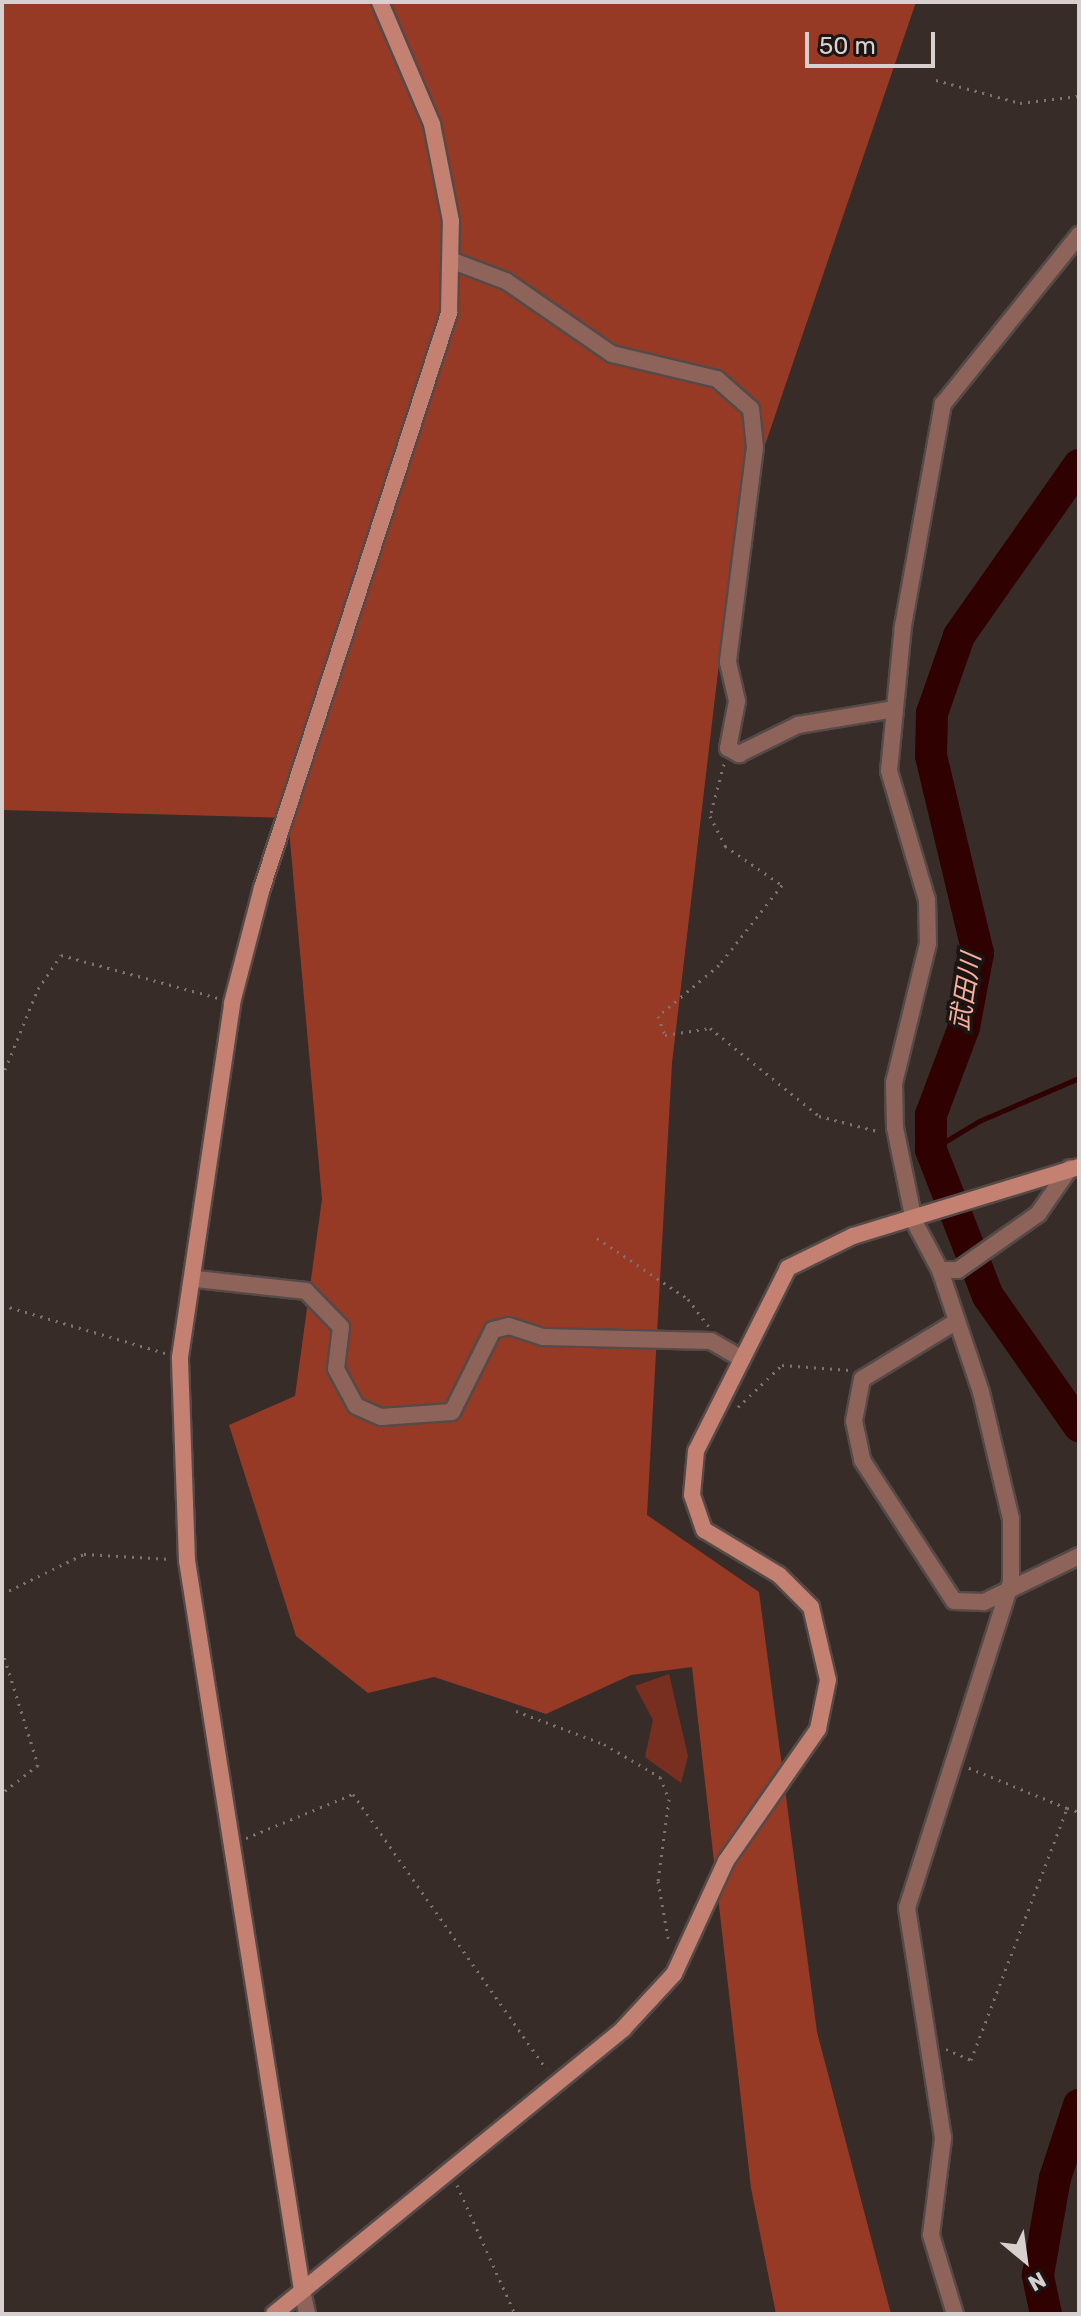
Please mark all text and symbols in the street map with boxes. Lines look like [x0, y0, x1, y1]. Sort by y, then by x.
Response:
scale bar [809, 16, 939, 66]
text: 50 m [819, 32, 876, 60]
water label: 武田川 [944, 951, 988, 1033]
north arrow [985, 2220, 1065, 2300]
text: N [1023, 2266, 1050, 2297]

